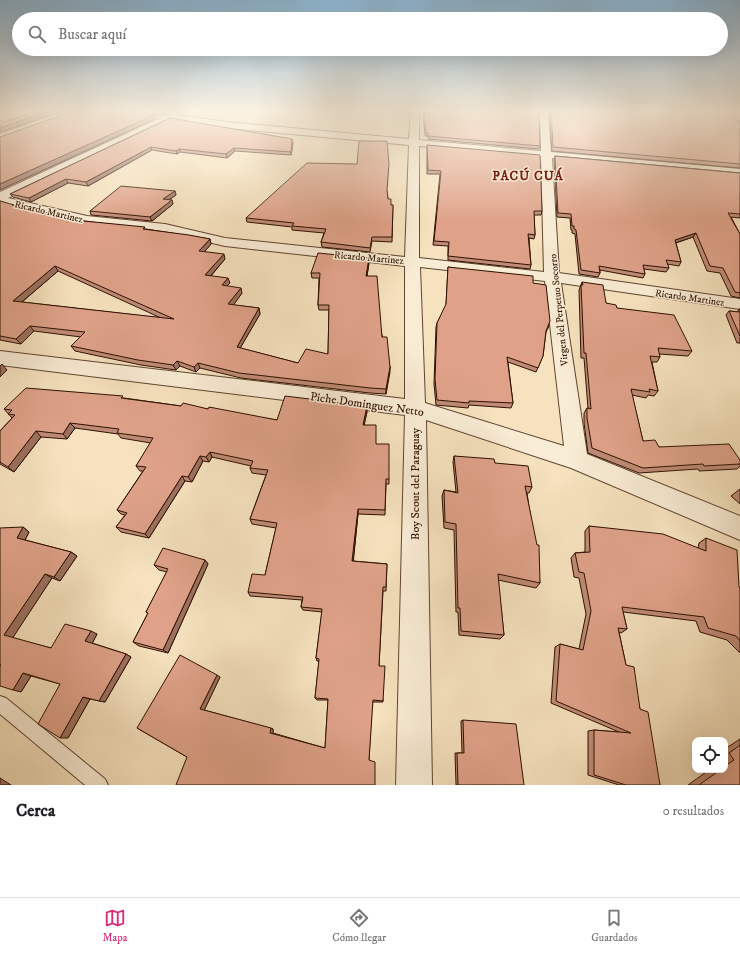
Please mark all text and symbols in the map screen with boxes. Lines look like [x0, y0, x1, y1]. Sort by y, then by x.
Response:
search box [12, 12, 728, 56]
icon: search [26, 23, 48, 45]
text: Buscar aquí [58, 25, 126, 44]
district label: PACÚ CUÁ [492, 167, 564, 184]
street label: Ricardo Martinez [13, 198, 85, 226]
street label: Ricardo Martinez [334, 249, 405, 267]
street label: Virgen del Perpetuo Socorro [547, 253, 571, 367]
street label: Ricardo Martinez [654, 287, 726, 309]
street label: Piche Dominguez Netto [309, 389, 425, 420]
street label: Boy Scout del Paraguay [408, 428, 423, 540]
map controls [692, 737, 728, 773]
button: locate [692, 737, 728, 773]
text: Cerca [16, 800, 55, 822]
text: 0 resultados [663, 803, 724, 819]
tab: Mapa [102, 907, 127, 945]
tab: Cómo llegar [332, 907, 386, 945]
tab: Guardados [591, 907, 638, 945]

